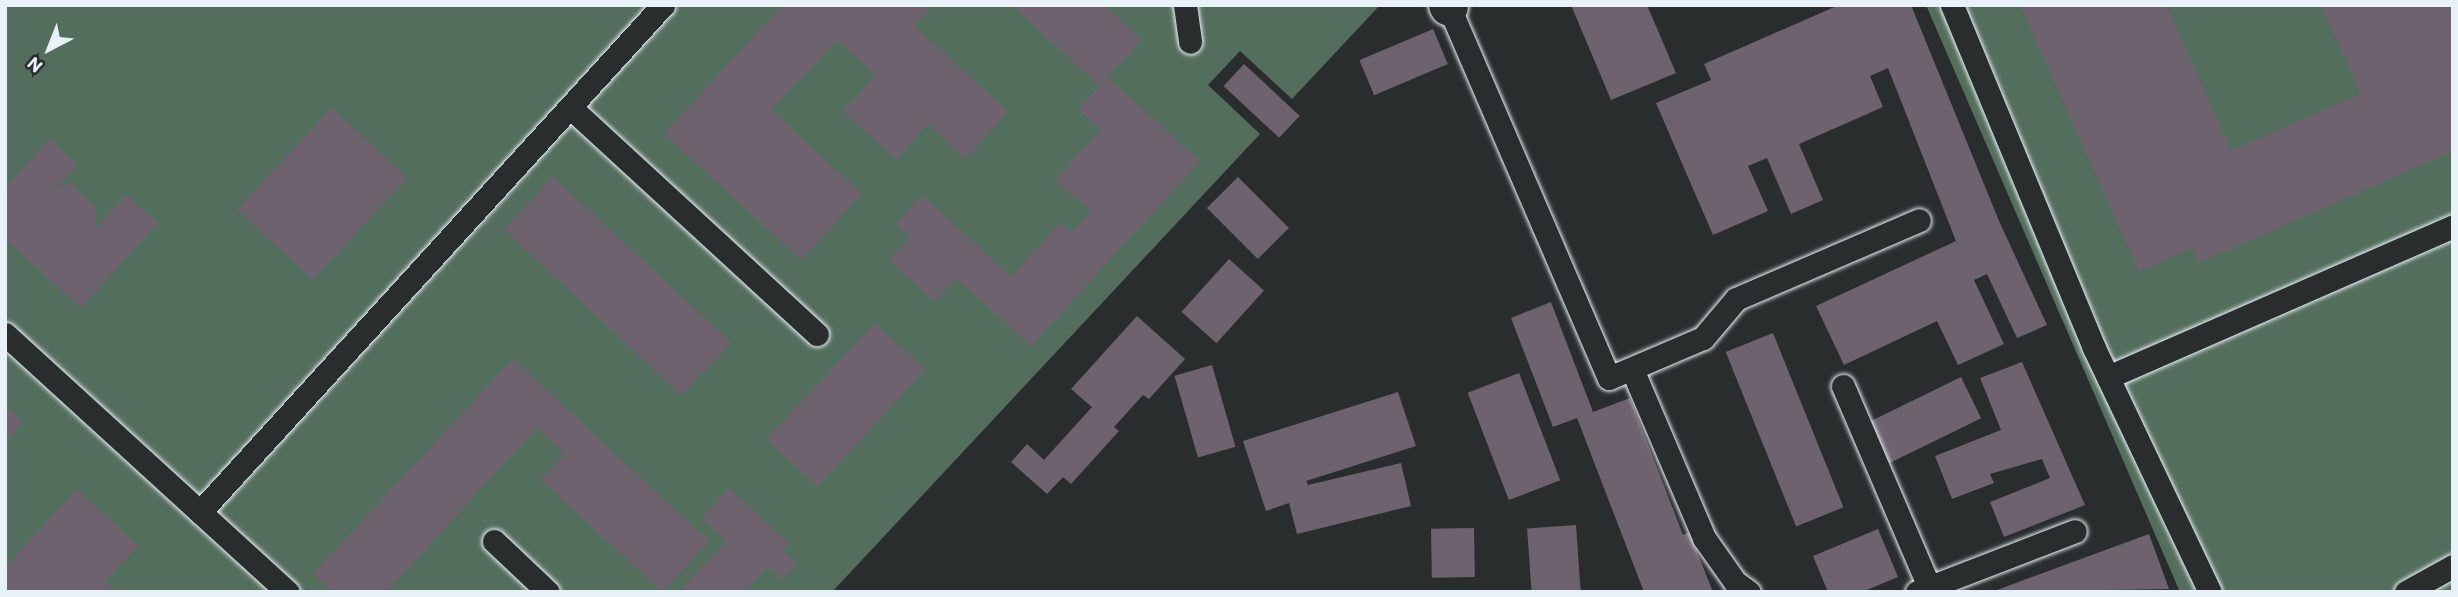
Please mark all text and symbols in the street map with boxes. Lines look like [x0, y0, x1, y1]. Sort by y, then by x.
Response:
north arrow [14, 14, 84, 84]
text: N [22, 52, 47, 78]

